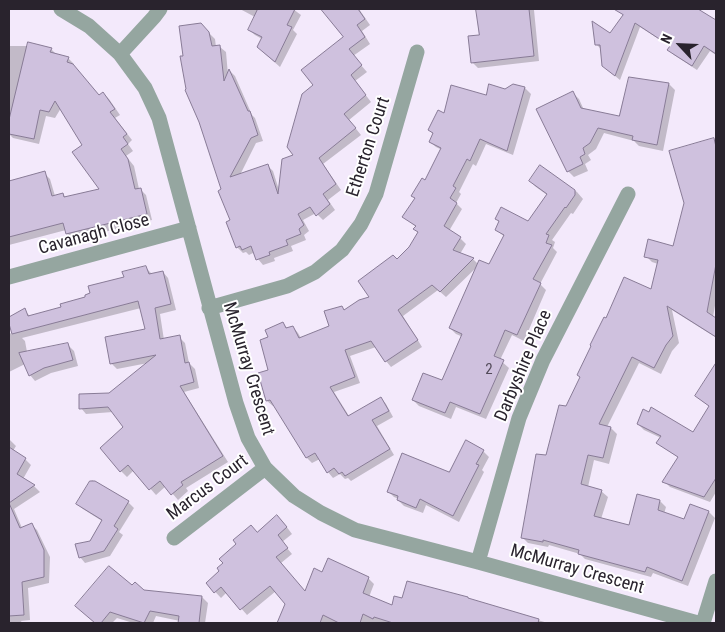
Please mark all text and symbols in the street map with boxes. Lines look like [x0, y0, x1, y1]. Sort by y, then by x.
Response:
north arrow [655, 20, 705, 70]
text: N [657, 31, 675, 46]
street label: Etherton Court [343, 94, 395, 200]
street label: Cavanagh Close [36, 210, 152, 260]
street label: McMurray Crescent [218, 300, 278, 438]
street label: Darbyshire Place [491, 307, 557, 425]
house number: 2 [485, 361, 493, 379]
street label: Marcus Court [163, 450, 253, 526]
street label: McMurray Crescent [508, 541, 646, 599]

